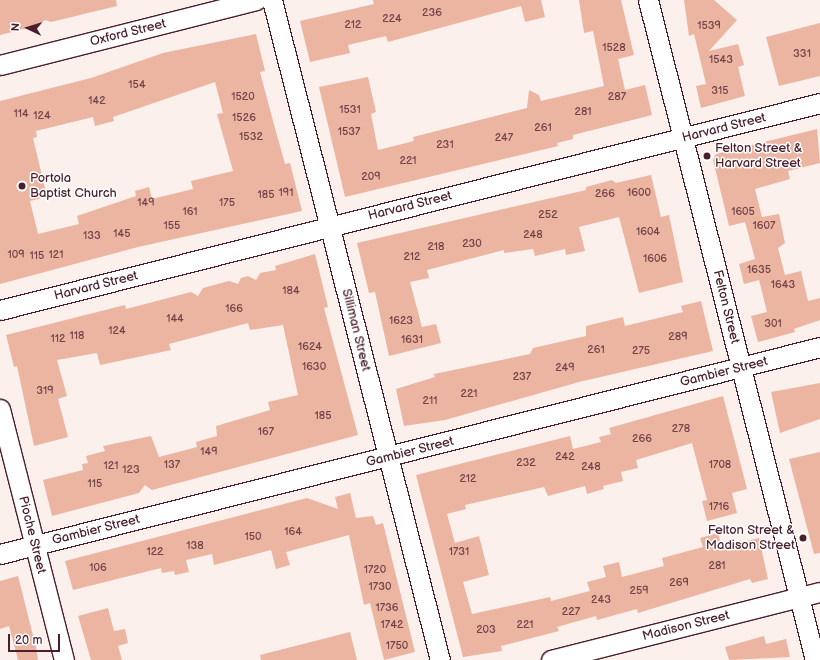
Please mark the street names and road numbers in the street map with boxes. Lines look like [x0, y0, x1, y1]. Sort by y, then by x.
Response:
street label: Oxford Street [88, 16, 168, 50]
street label: Harvard Street [680, 110, 768, 146]
street label: Harvard Street [366, 188, 454, 224]
street label: Harvard Street [52, 268, 140, 304]
street label: Felton Street [709, 268, 743, 346]
street label: Silliman Street [338, 287, 374, 373]
street label: Gambier Street [678, 354, 770, 390]
street label: Gambier Street [364, 434, 456, 470]
street label: Pioche Street [15, 494, 49, 576]
street label: Gambier Street [50, 512, 142, 548]
street label: Madison Street [641, 608, 731, 644]

